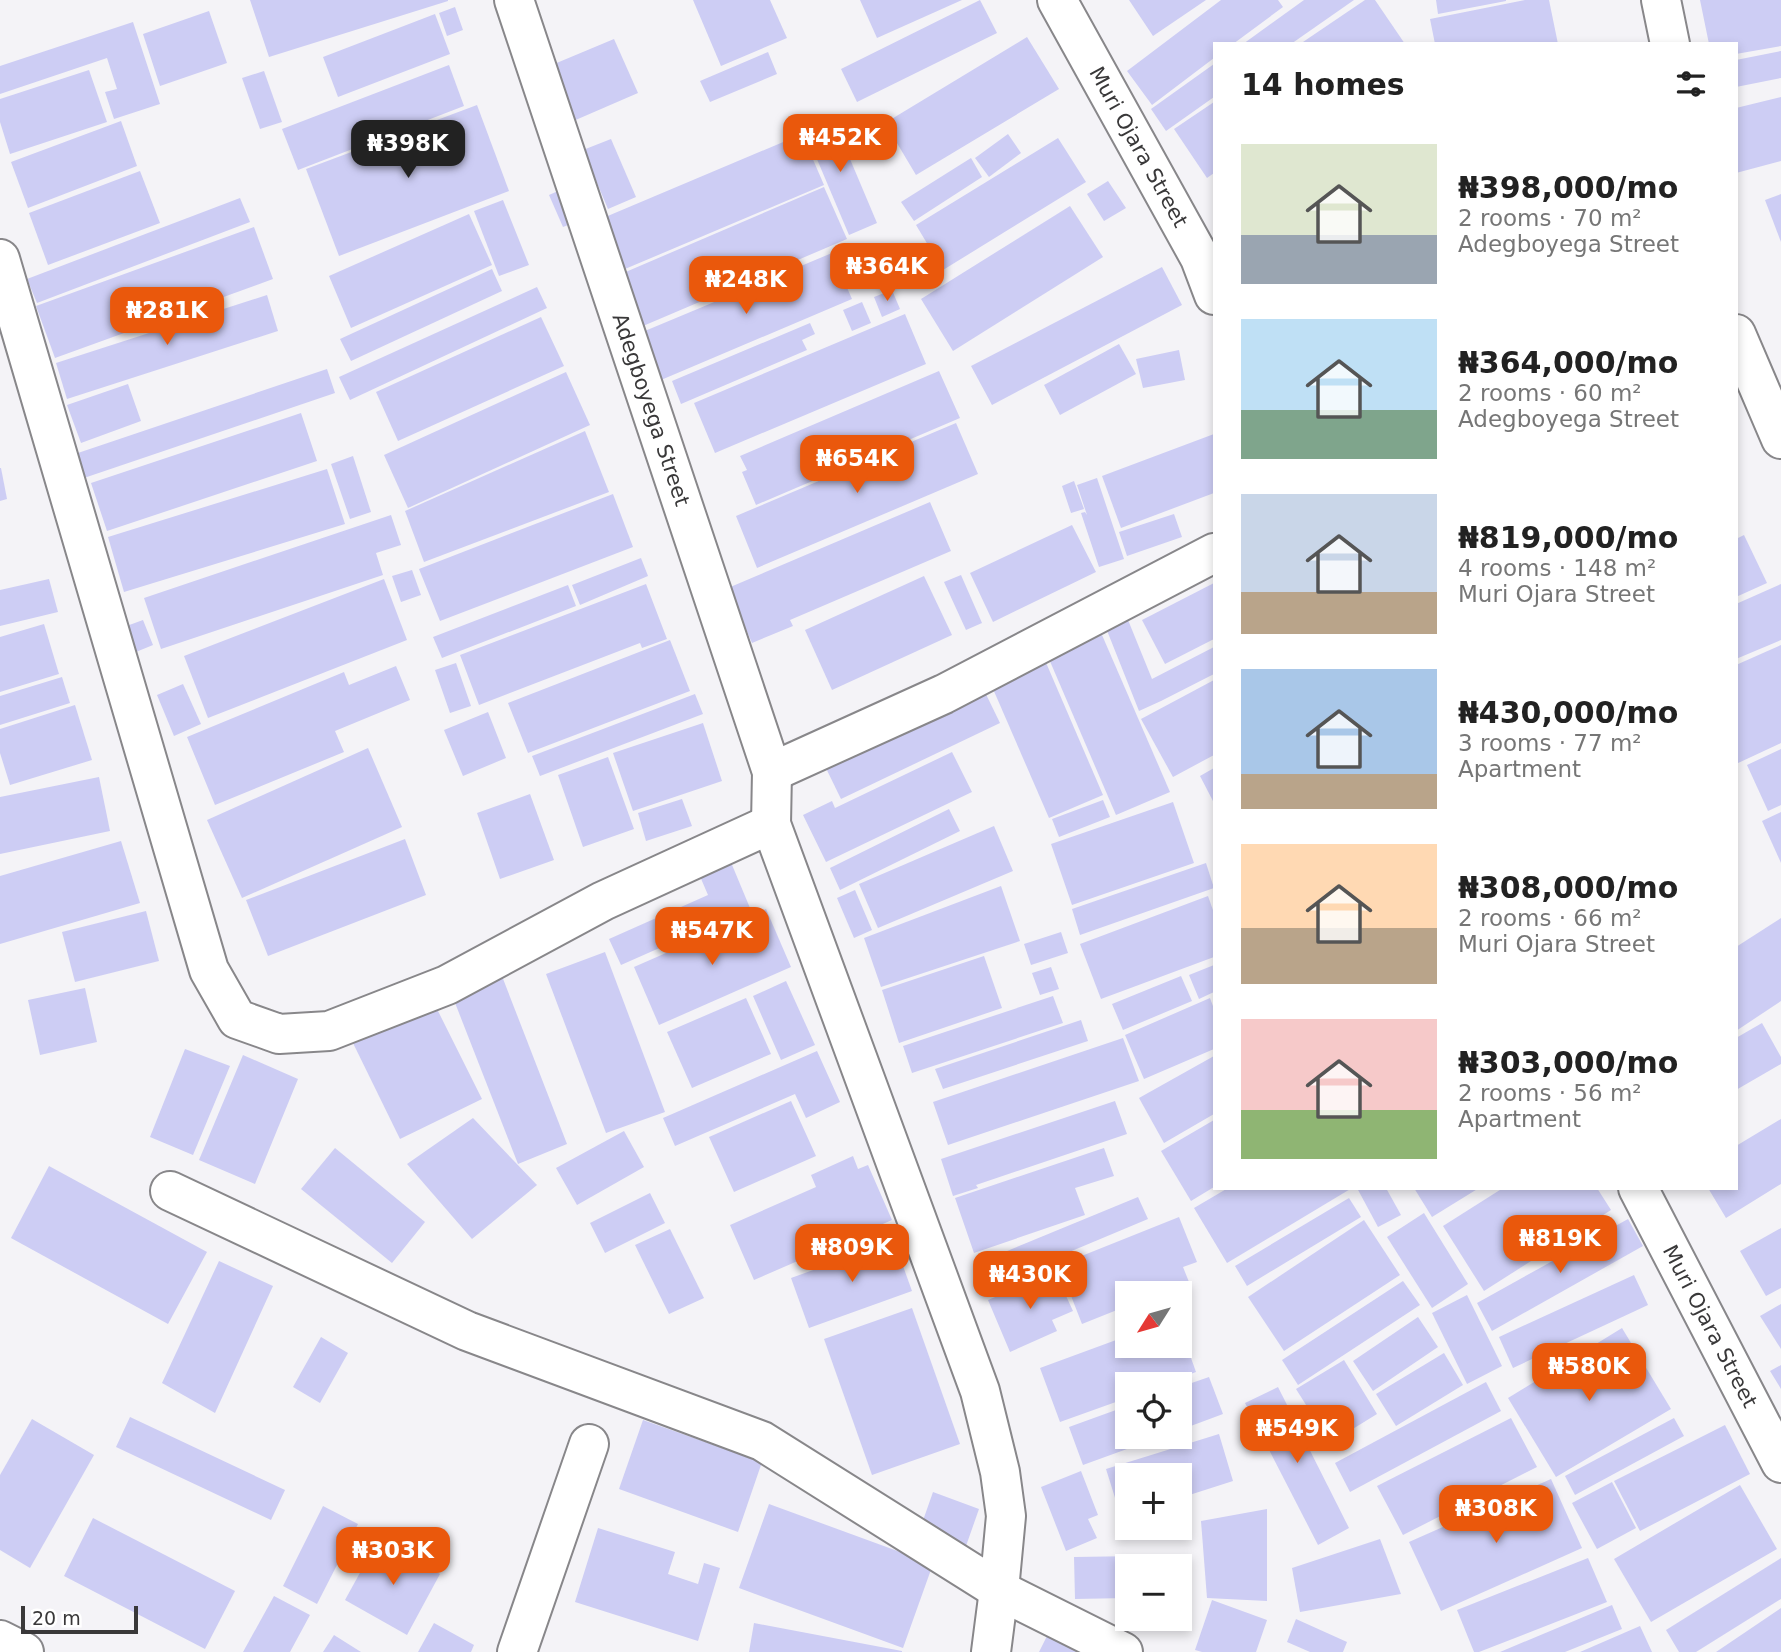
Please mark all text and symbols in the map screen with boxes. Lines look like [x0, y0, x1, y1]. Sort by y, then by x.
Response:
street label: Muri Ojara Street [1084, 62, 1193, 231]
icon: filters [1672, 65, 1710, 103]
text: 14 homes [1241, 67, 1405, 102]
pin: ₦452K [791, 114, 889, 174]
pin: ₦398K [359, 120, 457, 180]
text: ₦452K [799, 124, 881, 150]
text: ₦398K [367, 130, 449, 156]
text: ₦398,000/mo [1458, 170, 1678, 205]
icon: home [1297, 172, 1381, 256]
text: 2 rooms · 70 m² [1458, 205, 1642, 231]
text: Adegboyega Street [1458, 231, 1679, 257]
pin: ₦364K [838, 244, 936, 303]
text: ₦364K [846, 253, 928, 279]
pin: ₦248K [697, 256, 795, 316]
text: ₦248K [705, 266, 787, 292]
pin: ₦281K [118, 288, 216, 347]
text: ₦281K [126, 297, 208, 323]
street label: Adegboyega Street [608, 310, 694, 509]
text: ₦364,000/mo [1458, 345, 1678, 380]
icon: home [1297, 347, 1381, 431]
text: 2 rooms · 60 m² [1458, 380, 1642, 406]
text: Adegboyega Street [1458, 406, 1679, 432]
pin: ₦654K [808, 435, 906, 495]
text: ₦654K [816, 445, 898, 471]
text: ₦819,000/mo [1458, 520, 1678, 555]
icon: home [1297, 522, 1381, 606]
text: 4 rooms · 148 m² [1458, 555, 1656, 581]
text: Muri Ojara Street [1458, 581, 1655, 607]
text: ₦430,000/mo [1458, 695, 1678, 730]
icon: home [1297, 697, 1381, 781]
text: 3 rooms · 77 m² [1458, 730, 1642, 756]
text: Apartment [1458, 756, 1581, 782]
text: ₦308,000/mo [1458, 870, 1678, 905]
icon: home [1297, 872, 1381, 956]
text: 2 rooms · 66 m² [1458, 905, 1642, 931]
pin: ₦547K [663, 908, 761, 967]
text: ₦547K [671, 917, 753, 943]
text: Muri Ojara Street [1458, 931, 1655, 957]
text: ₦303,000/mo [1458, 1045, 1678, 1080]
icon: home [1297, 1047, 1381, 1131]
text: 2 rooms · 56 m² [1458, 1080, 1642, 1106]
text: Apartment [1458, 1106, 1581, 1132]
pin: ₦819K [1511, 1216, 1609, 1275]
pin: ₦809K [803, 1224, 901, 1284]
text: ₦819K [1519, 1225, 1601, 1251]
text: ₦809K [811, 1234, 893, 1260]
street label: Muri Ojara Street [1658, 1241, 1762, 1412]
pin: ₦430K [981, 1252, 1079, 1311]
text: ₦430K [989, 1261, 1071, 1287]
north arrow [1115, 1281, 1192, 1358]
map controls [1115, 1281, 1192, 1631]
pin: ₦580K [1540, 1344, 1638, 1403]
text: ₦580K [1548, 1353, 1630, 1379]
button: locate [1115, 1372, 1192, 1449]
pin: ₦549K [1248, 1406, 1346, 1465]
text: ₦549K [1256, 1415, 1338, 1441]
button: + [1115, 1463, 1192, 1540]
pin: ₦308K [1447, 1486, 1545, 1545]
text: ₦308K [1455, 1495, 1537, 1521]
pin: ₦303K [344, 1528, 442, 1587]
text: ₦303K [352, 1537, 434, 1563]
button: − [1115, 1554, 1192, 1631]
scale bar [21, 1603, 138, 1635]
text: 20 m [32, 1607, 81, 1629]

